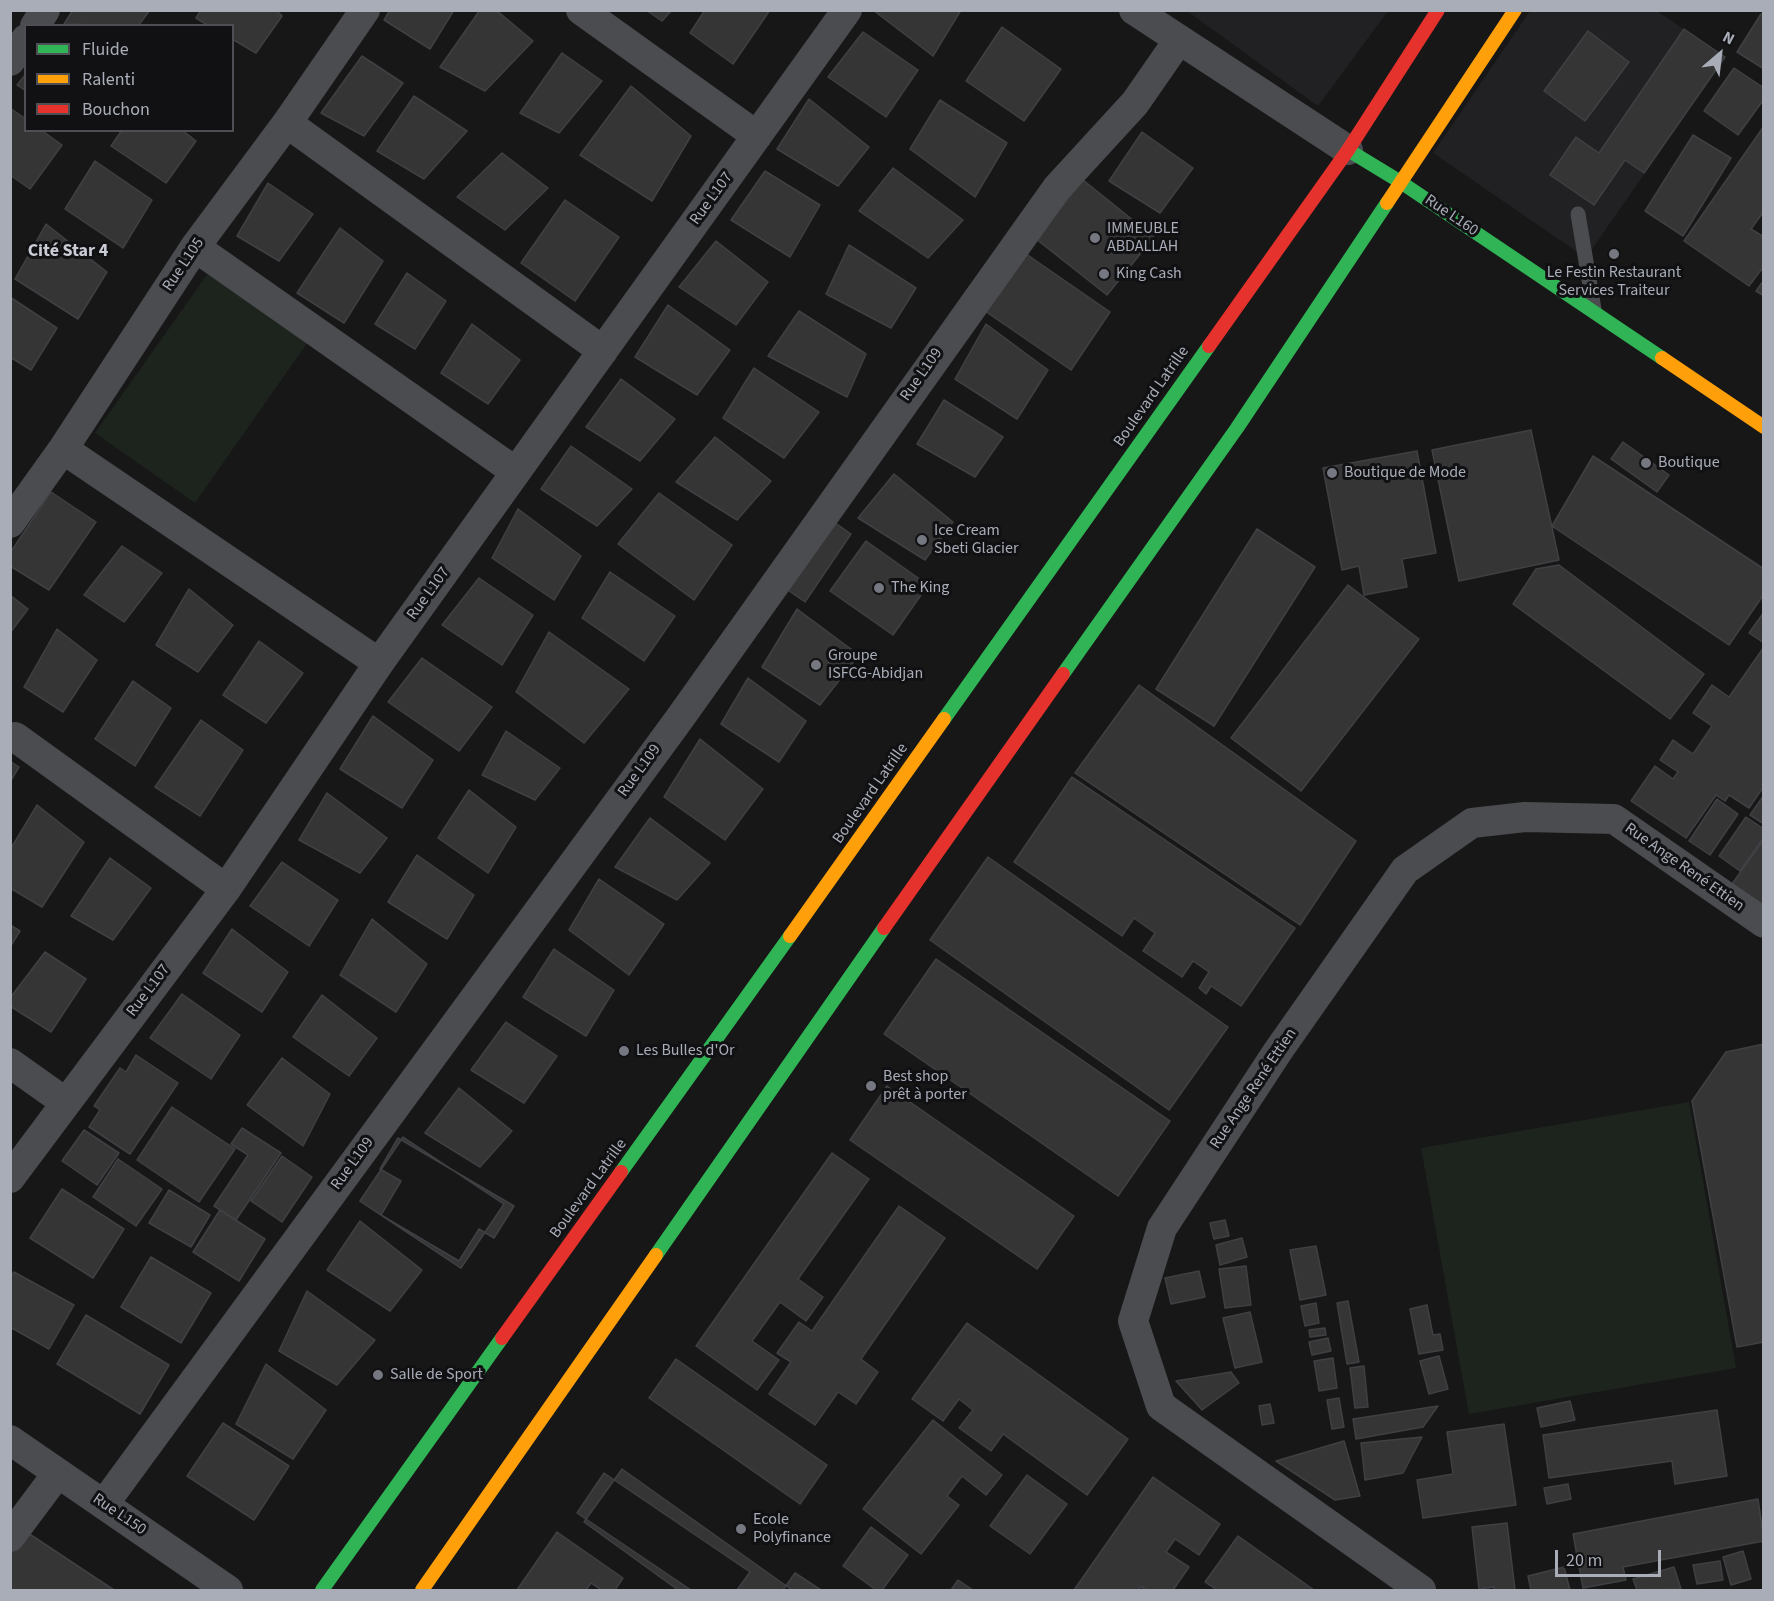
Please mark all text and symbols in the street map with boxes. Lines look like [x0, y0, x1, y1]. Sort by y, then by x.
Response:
legend [24, 24, 234, 132]
north arrow [1690, 24, 1750, 84]
text: N [1719, 26, 1738, 50]
text: Fluide [82, 37, 129, 62]
text: Ralenti [82, 67, 135, 92]
text: Bouchon [82, 97, 150, 122]
street label: Rue L107 [686, 169, 738, 229]
street label: Rue L160 [1421, 191, 1481, 241]
place label: IMMEUBLE ABDALLAH [1107, 219, 1179, 257]
marker: IMMEUBLE ABDALLAH [1088, 231, 1102, 245]
street label: Rue L105 [159, 235, 209, 295]
district label: Cité Star 4 [28, 241, 108, 263]
marker: Le Festin Restaurant Services Traiteur [1607, 247, 1621, 261]
place label: Le Festin Restaurant Services Traiteur [1547, 263, 1681, 301]
place label: King Cash [1116, 264, 1182, 284]
marker: King Cash [1097, 267, 1111, 281]
street label: Boulevard Latrille [1110, 343, 1194, 451]
street label: Rue L109 [897, 345, 947, 405]
place label: Boutique [1658, 453, 1720, 473]
marker: Boutique [1639, 456, 1653, 470]
place label: Boutique de Mode [1344, 463, 1466, 483]
marker: Boutique de Mode [1325, 466, 1339, 480]
place label: Ice Cream Sbeti Glacier [934, 521, 1018, 559]
marker: Ice Cream Sbeti Glacier [915, 533, 929, 547]
street label: Rue L107 [403, 564, 455, 624]
place label: The King [891, 578, 949, 598]
marker: The King [872, 581, 886, 595]
place label: Groupe ISFCG-Abidjan [828, 646, 923, 684]
marker: Groupe ISFCG-Abidjan [809, 658, 823, 672]
street label: Boulevard Latrille [829, 740, 913, 848]
street label: Rue L109 [614, 741, 666, 801]
street label: Rue Ange René Ettien [1621, 820, 1747, 916]
street label: Rue L107 [123, 961, 175, 1021]
street label: Rue Ange René Ettien [1207, 1025, 1301, 1153]
place label: Les Bulles d'Or [636, 1041, 735, 1061]
marker: Les Bulles d'Or [617, 1044, 631, 1058]
place label: Best shop prêt à porter [883, 1067, 967, 1105]
marker: Best shop prêt à porter [864, 1079, 878, 1093]
street label: Rue L109 [327, 1134, 379, 1194]
street label: Boulevard Latrille [547, 1136, 631, 1242]
place label: Salle de Sport [390, 1365, 483, 1385]
marker: Salle de Sport [371, 1368, 385, 1382]
street label: Rue L150 [89, 1490, 149, 1540]
place label: Ecole Polyfinance [753, 1510, 831, 1548]
marker: Ecole Polyfinance [734, 1522, 748, 1536]
scale bar [1558, 1538, 1664, 1576]
text: 20 m [1566, 1548, 1602, 1573]

